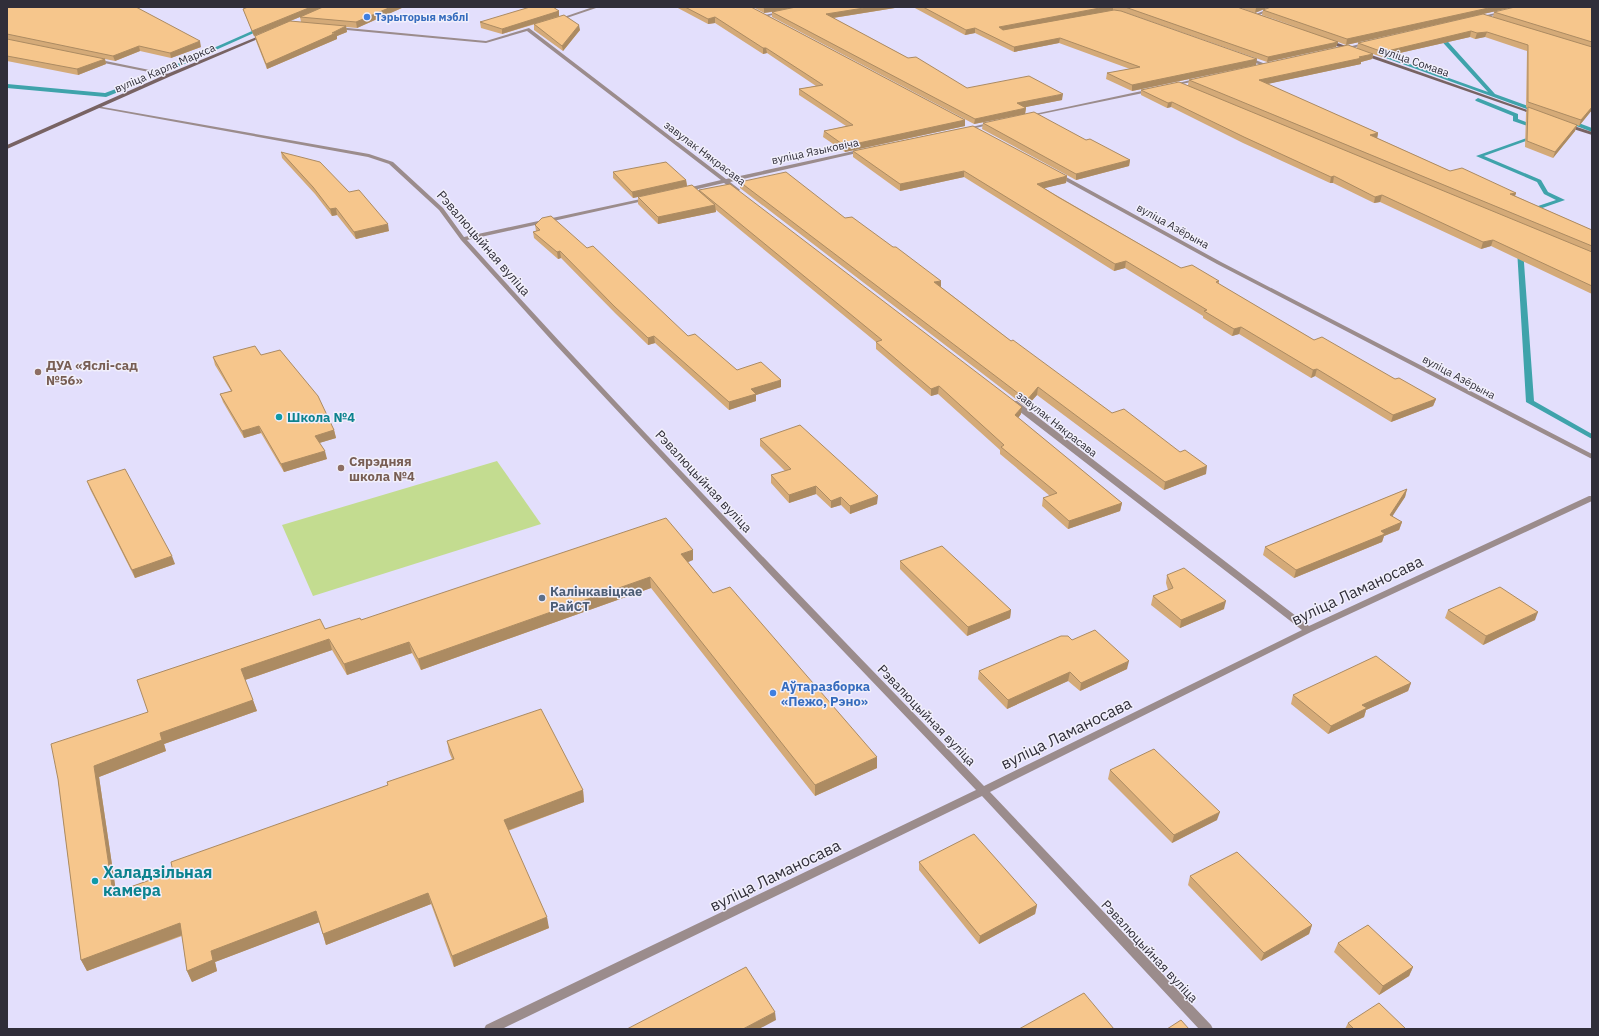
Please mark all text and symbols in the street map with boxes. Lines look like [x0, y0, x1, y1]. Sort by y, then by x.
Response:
place label: Тэрыторыя мэблі [375, 10, 468, 24]
marker: Тэрыторыя мэблі [362, 12, 372, 22]
street label: вуліца Карла Маркса [113, 40, 218, 96]
street label: вуліца Сомава [1377, 42, 1451, 80]
street label: завулак Някрасава [661, 118, 749, 188]
street label: вуліца Языковіча [770, 135, 860, 167]
street label: Рэвалюцыйная вуліца [433, 187, 534, 300]
street label: вуліца Азёрына [1134, 200, 1212, 252]
street label: вуліца Азёрына [1420, 352, 1498, 402]
place label: ДУА «Яслі-сад №56» [46, 357, 138, 389]
marker: ДУА «Яслі-сад №56» [33, 367, 43, 377]
street label: завулак Някрасава [1014, 388, 1100, 460]
place label: Школа №4 [287, 409, 355, 426]
marker: Школа №4 [274, 412, 284, 422]
street label: Рэвалюцыйная вуліца [652, 426, 756, 536]
place label: Сярэдняя школа №4 [349, 453, 415, 485]
marker: Сярэдняя школа №4 [336, 463, 346, 473]
street label: вуліца Ламаносава [1288, 551, 1426, 629]
place label: Калінкавіцкае РайСТ [550, 583, 642, 615]
marker: Калінкавіцкае РайСТ [537, 593, 547, 603]
street label: Рэвалюцыйная вуліца [874, 661, 980, 770]
place label: Аўтаразборка «Пежо, Рэно» [781, 678, 870, 710]
marker: Аўтаразборка «Пежо, Рэно» [768, 688, 778, 698]
street label: вуліца Ламаносава [997, 692, 1135, 773]
street label: вуліца Ламаносава [706, 834, 844, 915]
place label: Халадзільная камера [103, 862, 212, 900]
marker: Халадзільная камера [90, 876, 100, 886]
street label: Рэвалюцыйная вуліца [1098, 896, 1202, 1006]

